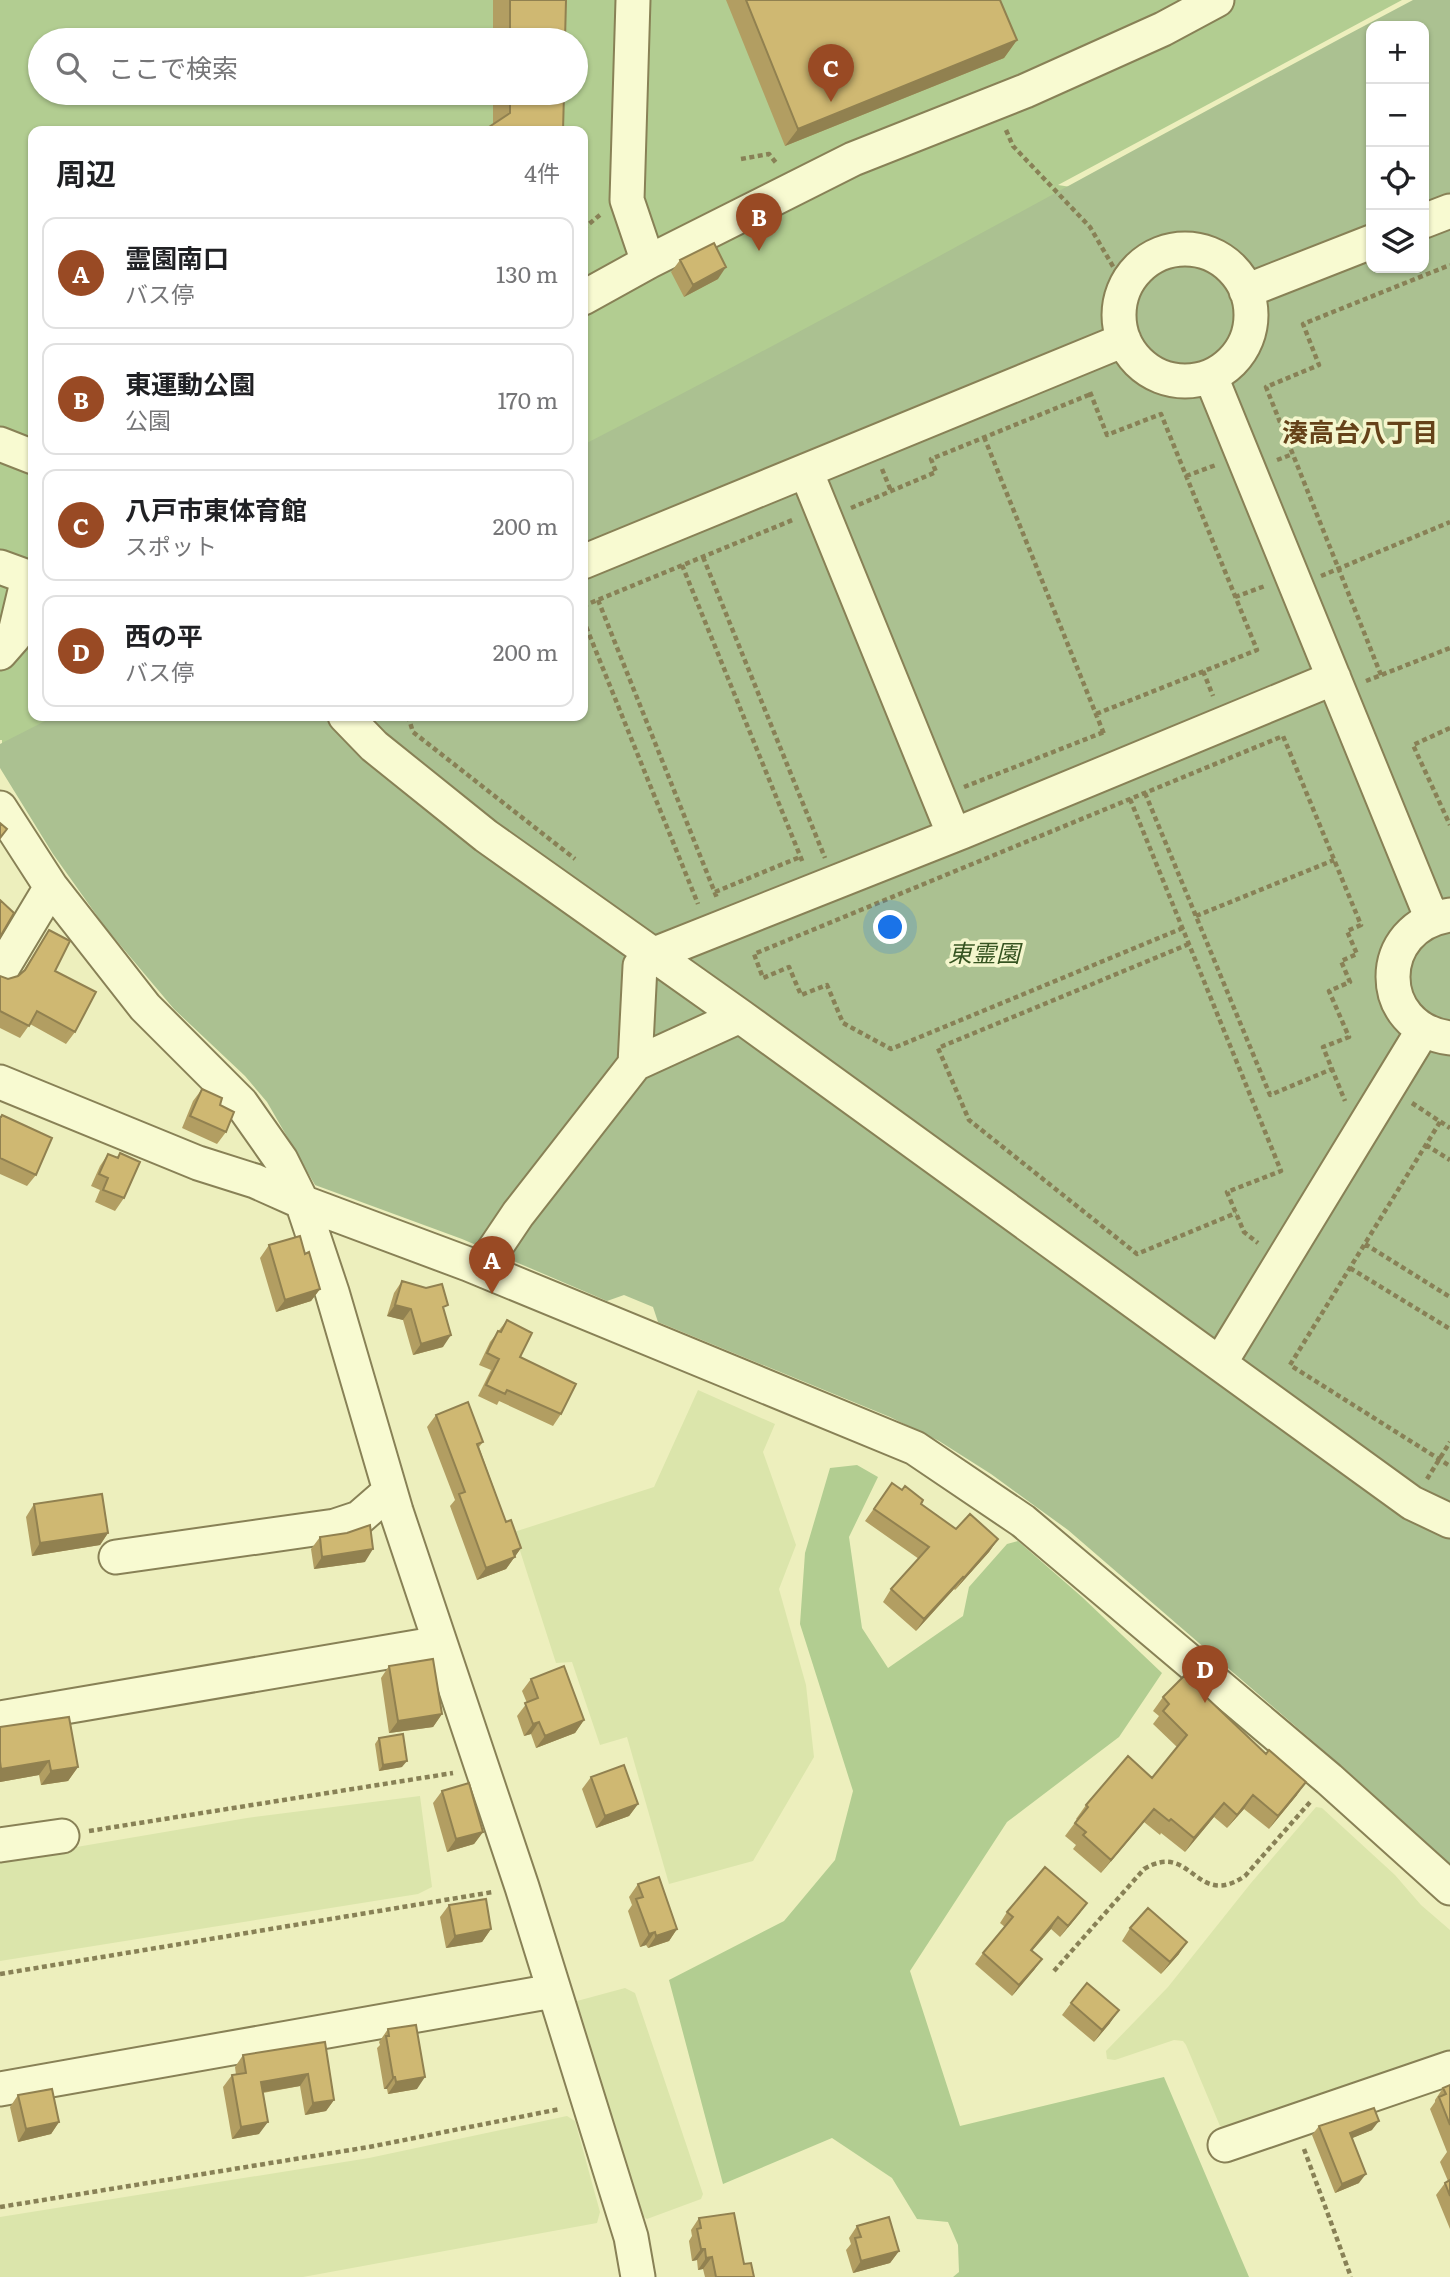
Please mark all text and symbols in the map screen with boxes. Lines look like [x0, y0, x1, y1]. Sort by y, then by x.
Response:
map controls [1366, 21, 1429, 273]
button: + [1366, 21, 1429, 84]
search box [28, 28, 588, 105]
pin: C [808, 44, 854, 102]
text: ここで検索 [108, 47, 238, 86]
icon: search [52, 48, 90, 86]
button: − [1366, 84, 1429, 147]
button: locate [1366, 147, 1429, 210]
text: 周辺 [56, 150, 116, 194]
text: 4件 [524, 155, 560, 189]
pin: B [736, 193, 782, 251]
button: layers [1366, 210, 1429, 273]
text: 霊園南口 [125, 237, 229, 276]
text: A [72, 256, 90, 290]
text: 130 m [496, 256, 558, 290]
text: バス停 [125, 276, 194, 310]
text: 東運動公園 [125, 363, 255, 402]
text: B [73, 382, 89, 416]
text: 170 m [497, 382, 558, 416]
text: 公園 [125, 402, 171, 436]
district label: 湊高台八丁目 [1282, 411, 1438, 450]
text: 八戸市東体育館 [125, 489, 307, 528]
text: C [73, 508, 89, 542]
text: 200 m [493, 508, 558, 542]
text: スポット [125, 528, 217, 562]
text: 西の平 [125, 615, 203, 654]
text: D [72, 634, 90, 668]
text: 200 m [493, 634, 558, 668]
text: バス停 [125, 654, 194, 688]
your location [873, 910, 907, 944]
park label: 東霊園 [948, 934, 1023, 969]
pin: A [469, 1236, 515, 1294]
pin: D [1182, 1645, 1228, 1703]

